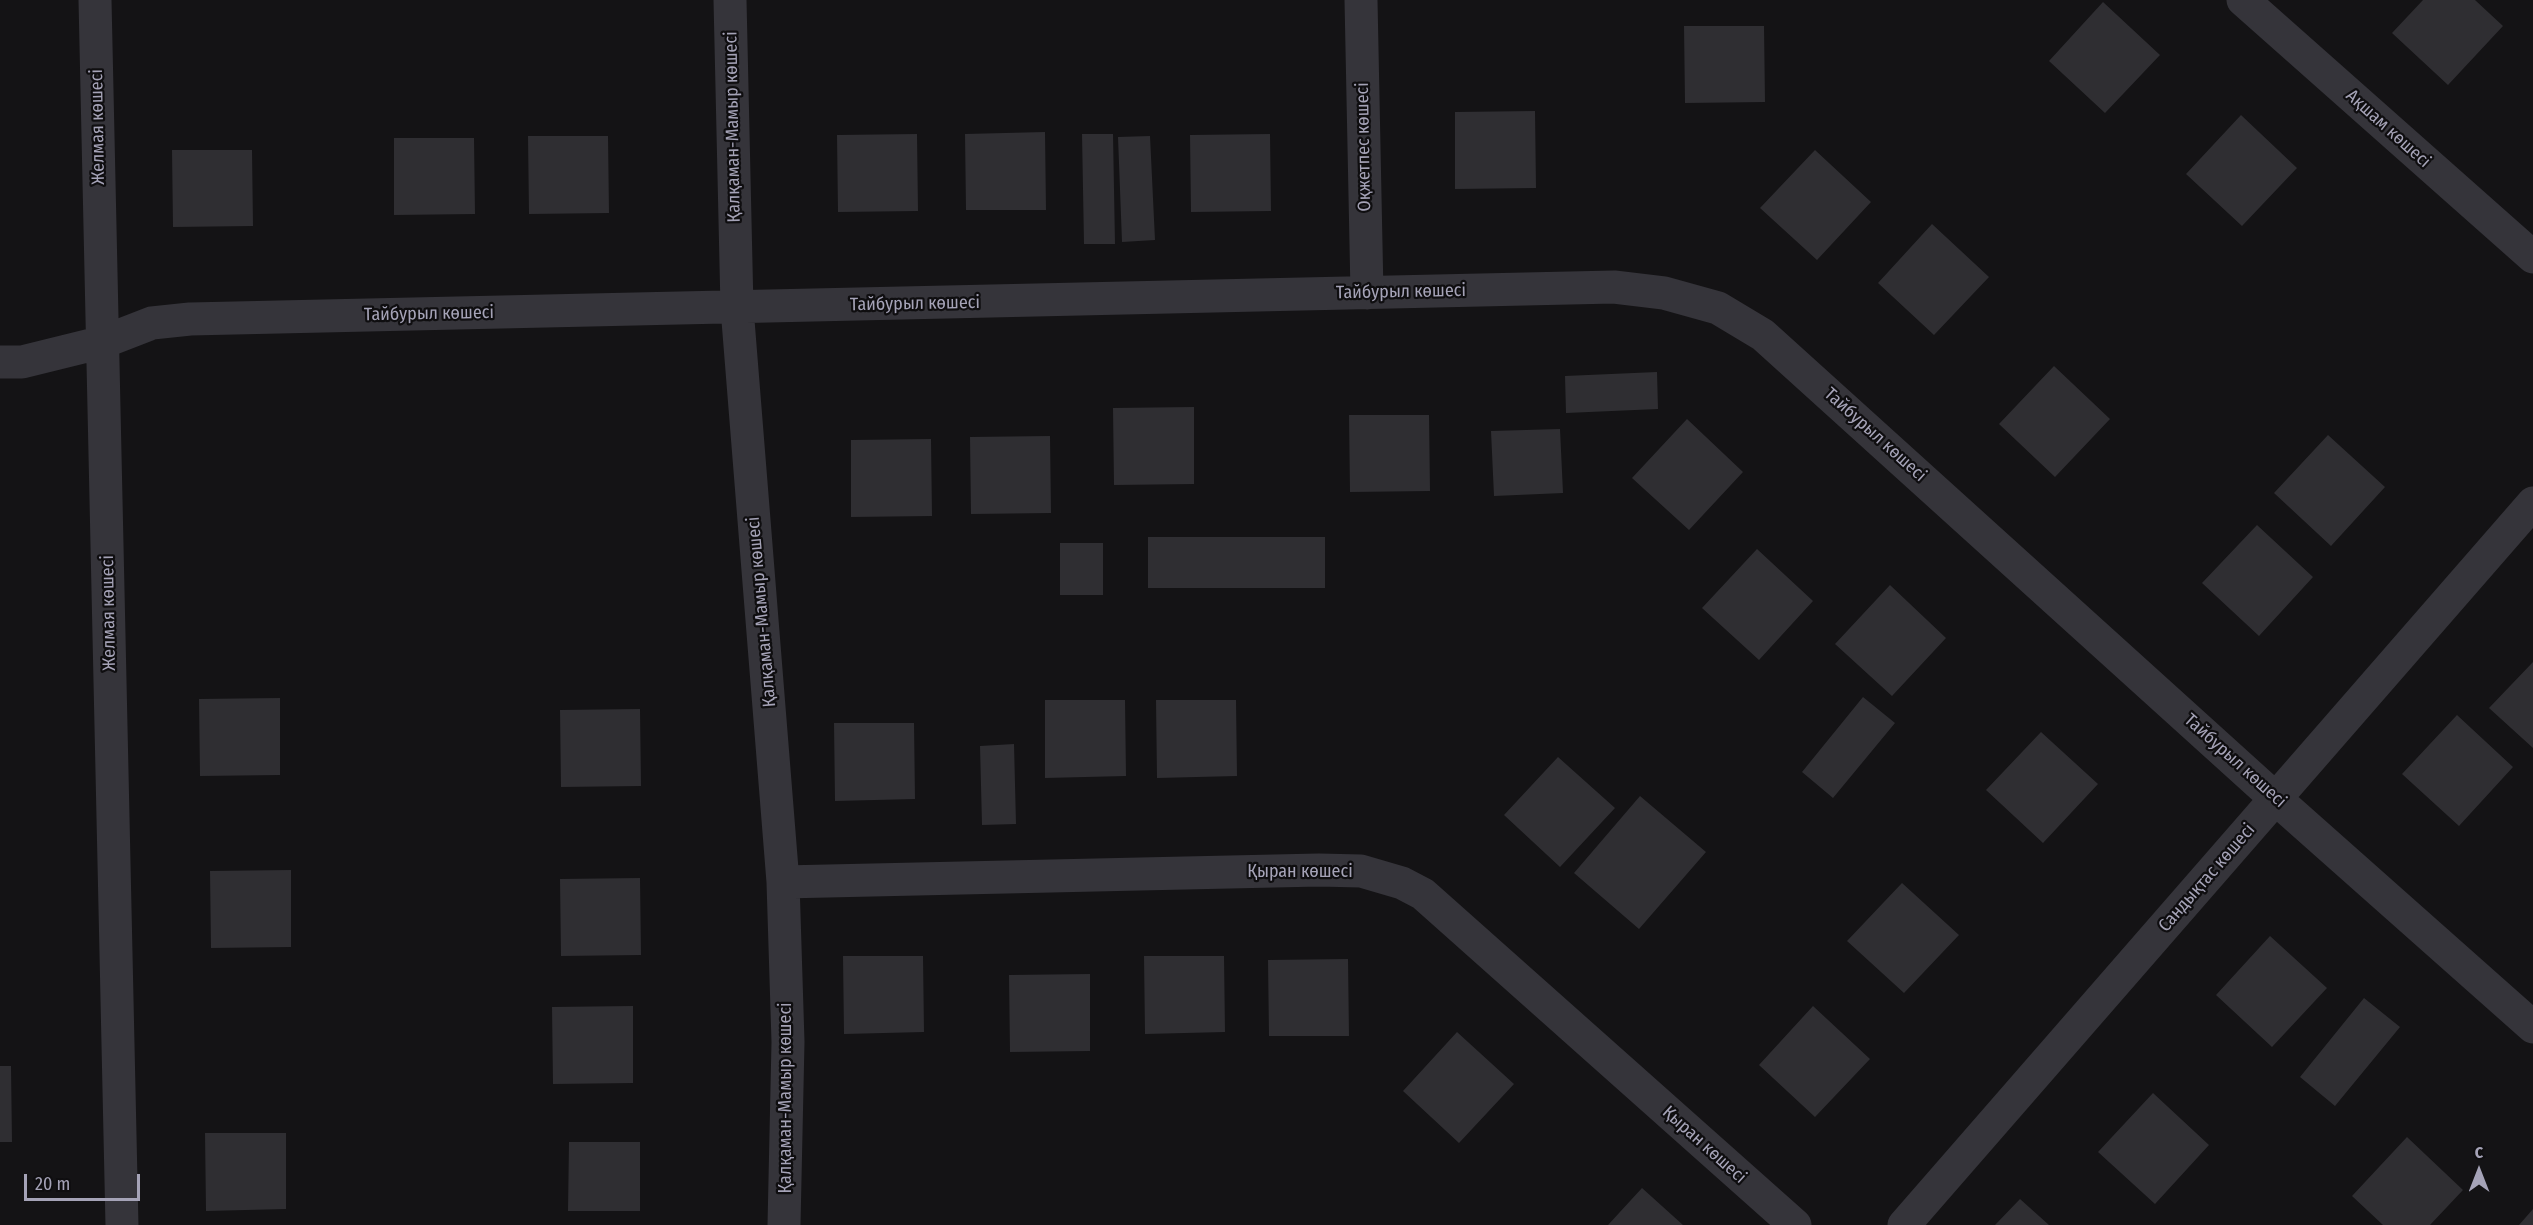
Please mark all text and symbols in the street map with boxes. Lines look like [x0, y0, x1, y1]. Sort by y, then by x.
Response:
street label: Қалқаман-Мамыр көшесі [721, 31, 745, 223]
street label: Желмая көшесі [86, 69, 110, 185]
street label: Оқжетпес көшесі [1352, 82, 1376, 212]
street label: Ақшам көшесі [2341, 85, 2435, 173]
street label: Тайбурыл көшесі [1336, 280, 1466, 304]
street label: Тайбурыл көшесі [850, 292, 980, 316]
street label: Тайбурыл көшесі [364, 302, 494, 326]
street label: Тайбурыл көшесі [1819, 383, 1931, 487]
street label: Қалқаман-Мамыр көшесі [743, 516, 781, 708]
street label: Желмая көшесі [97, 555, 121, 671]
street label: Тайбурыл көшесі [2179, 709, 2291, 813]
street label: Сандықтас көшесі [2154, 820, 2260, 936]
street label: Қыран көшесі [1247, 861, 1353, 883]
street label: Қалқаман-Мамыр көшесі [775, 1002, 797, 1194]
street label: Қыран көшесі [1658, 1102, 1750, 1188]
north arrow [2449, 1141, 2509, 1201]
text: С [2475, 1143, 2483, 1162]
scale bar [27, 1162, 142, 1200]
text: 20 m [35, 1173, 70, 1195]

